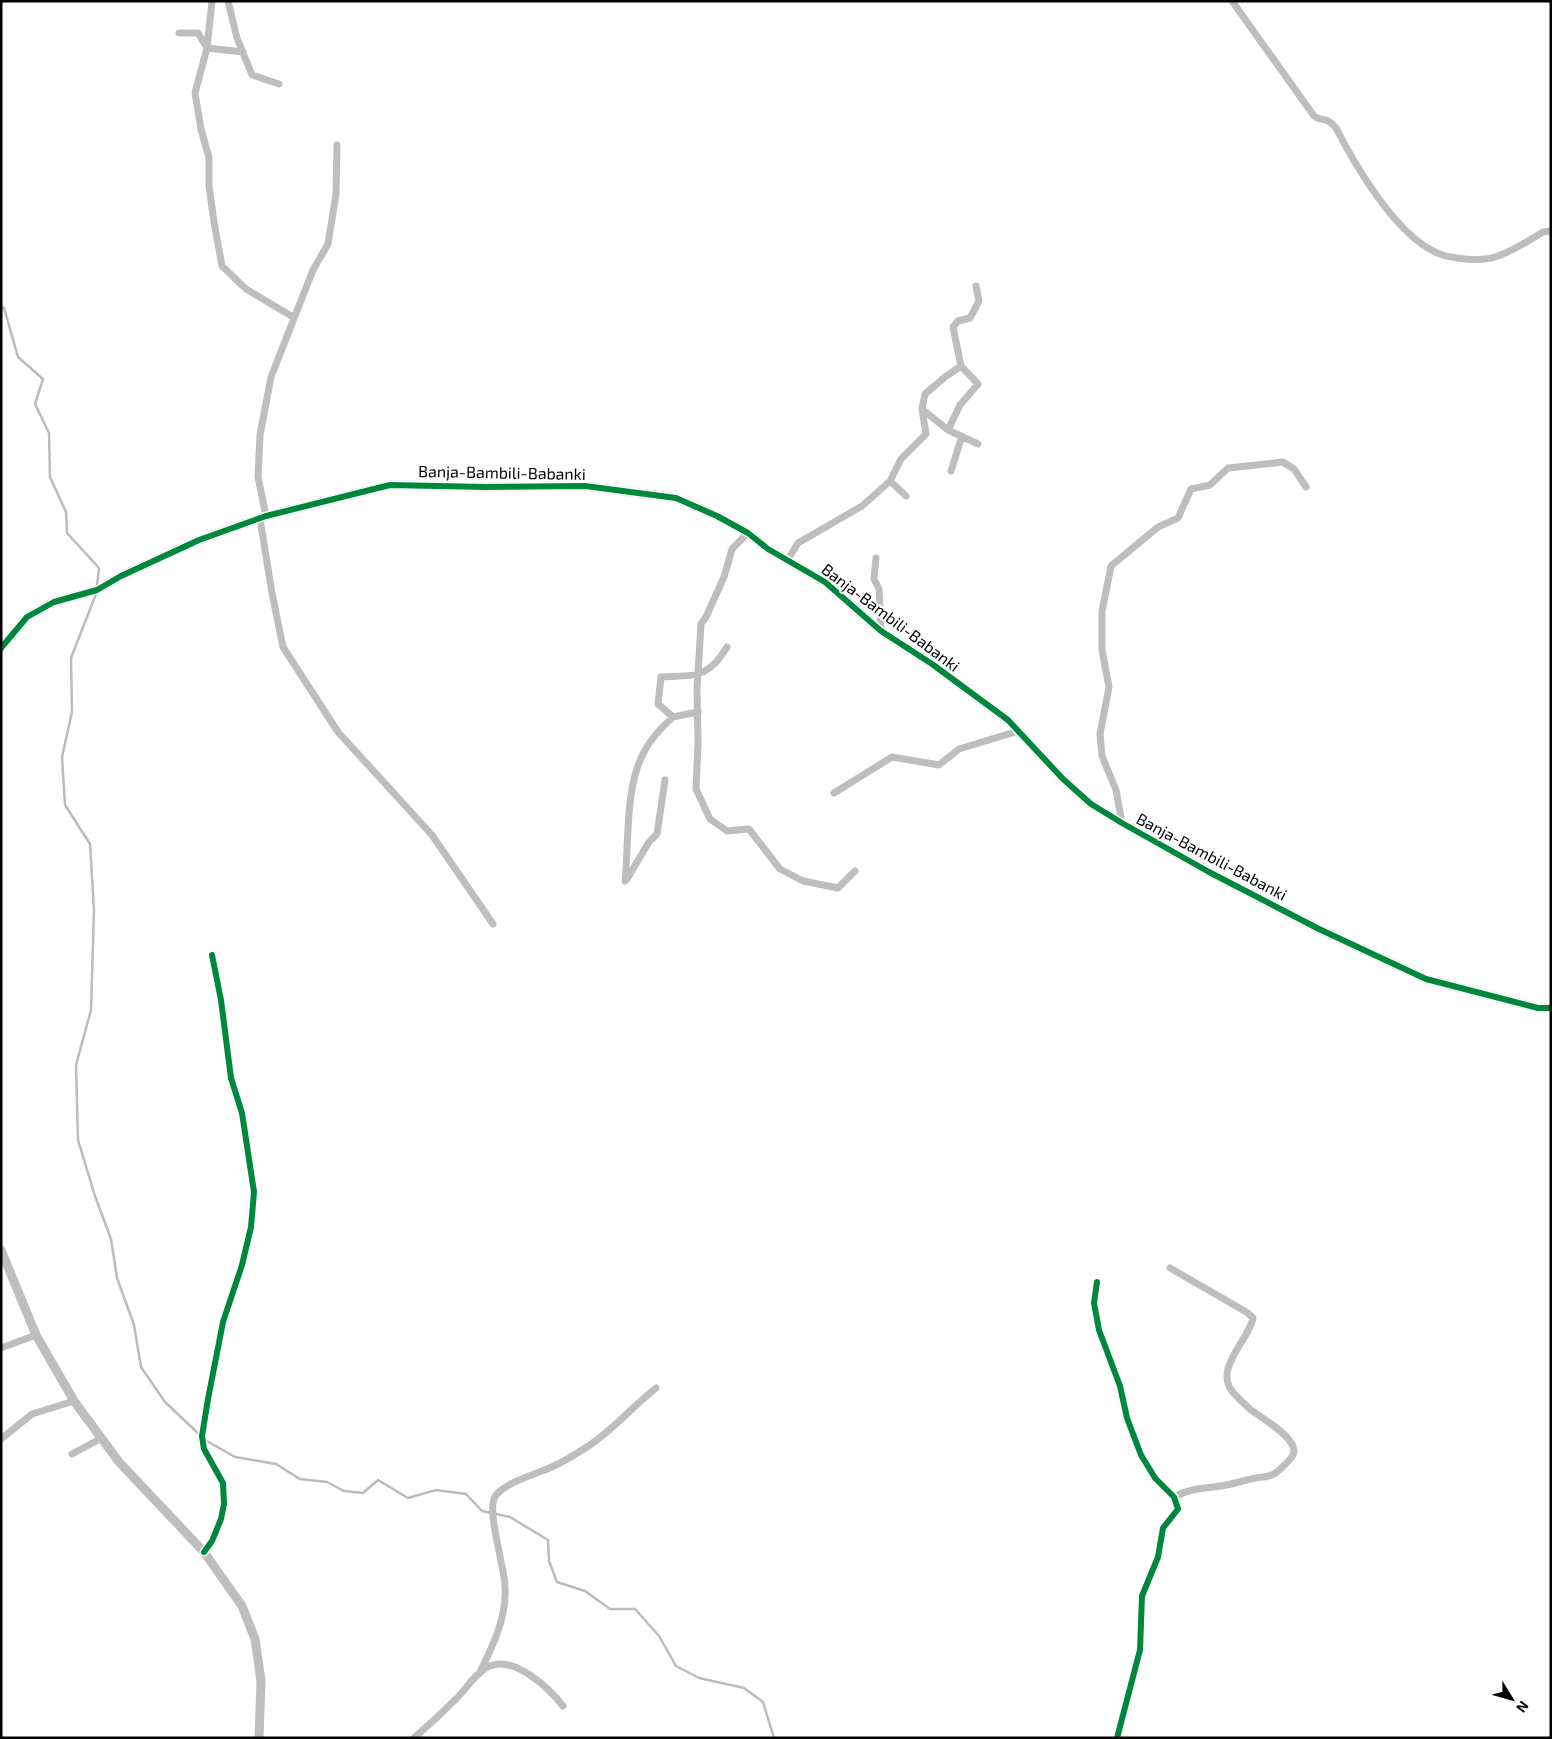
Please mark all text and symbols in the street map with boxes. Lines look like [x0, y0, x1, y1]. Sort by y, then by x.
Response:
street label: Banja-Bambili-Babanki [418, 461, 586, 484]
street label: Banja-Bambili-Babanki [818, 559, 964, 676]
street label: Banja-Bambili-Babanki [1133, 808, 1290, 905]
north arrow [1487, 1674, 1537, 1724]
text: N [1513, 1698, 1533, 1716]

